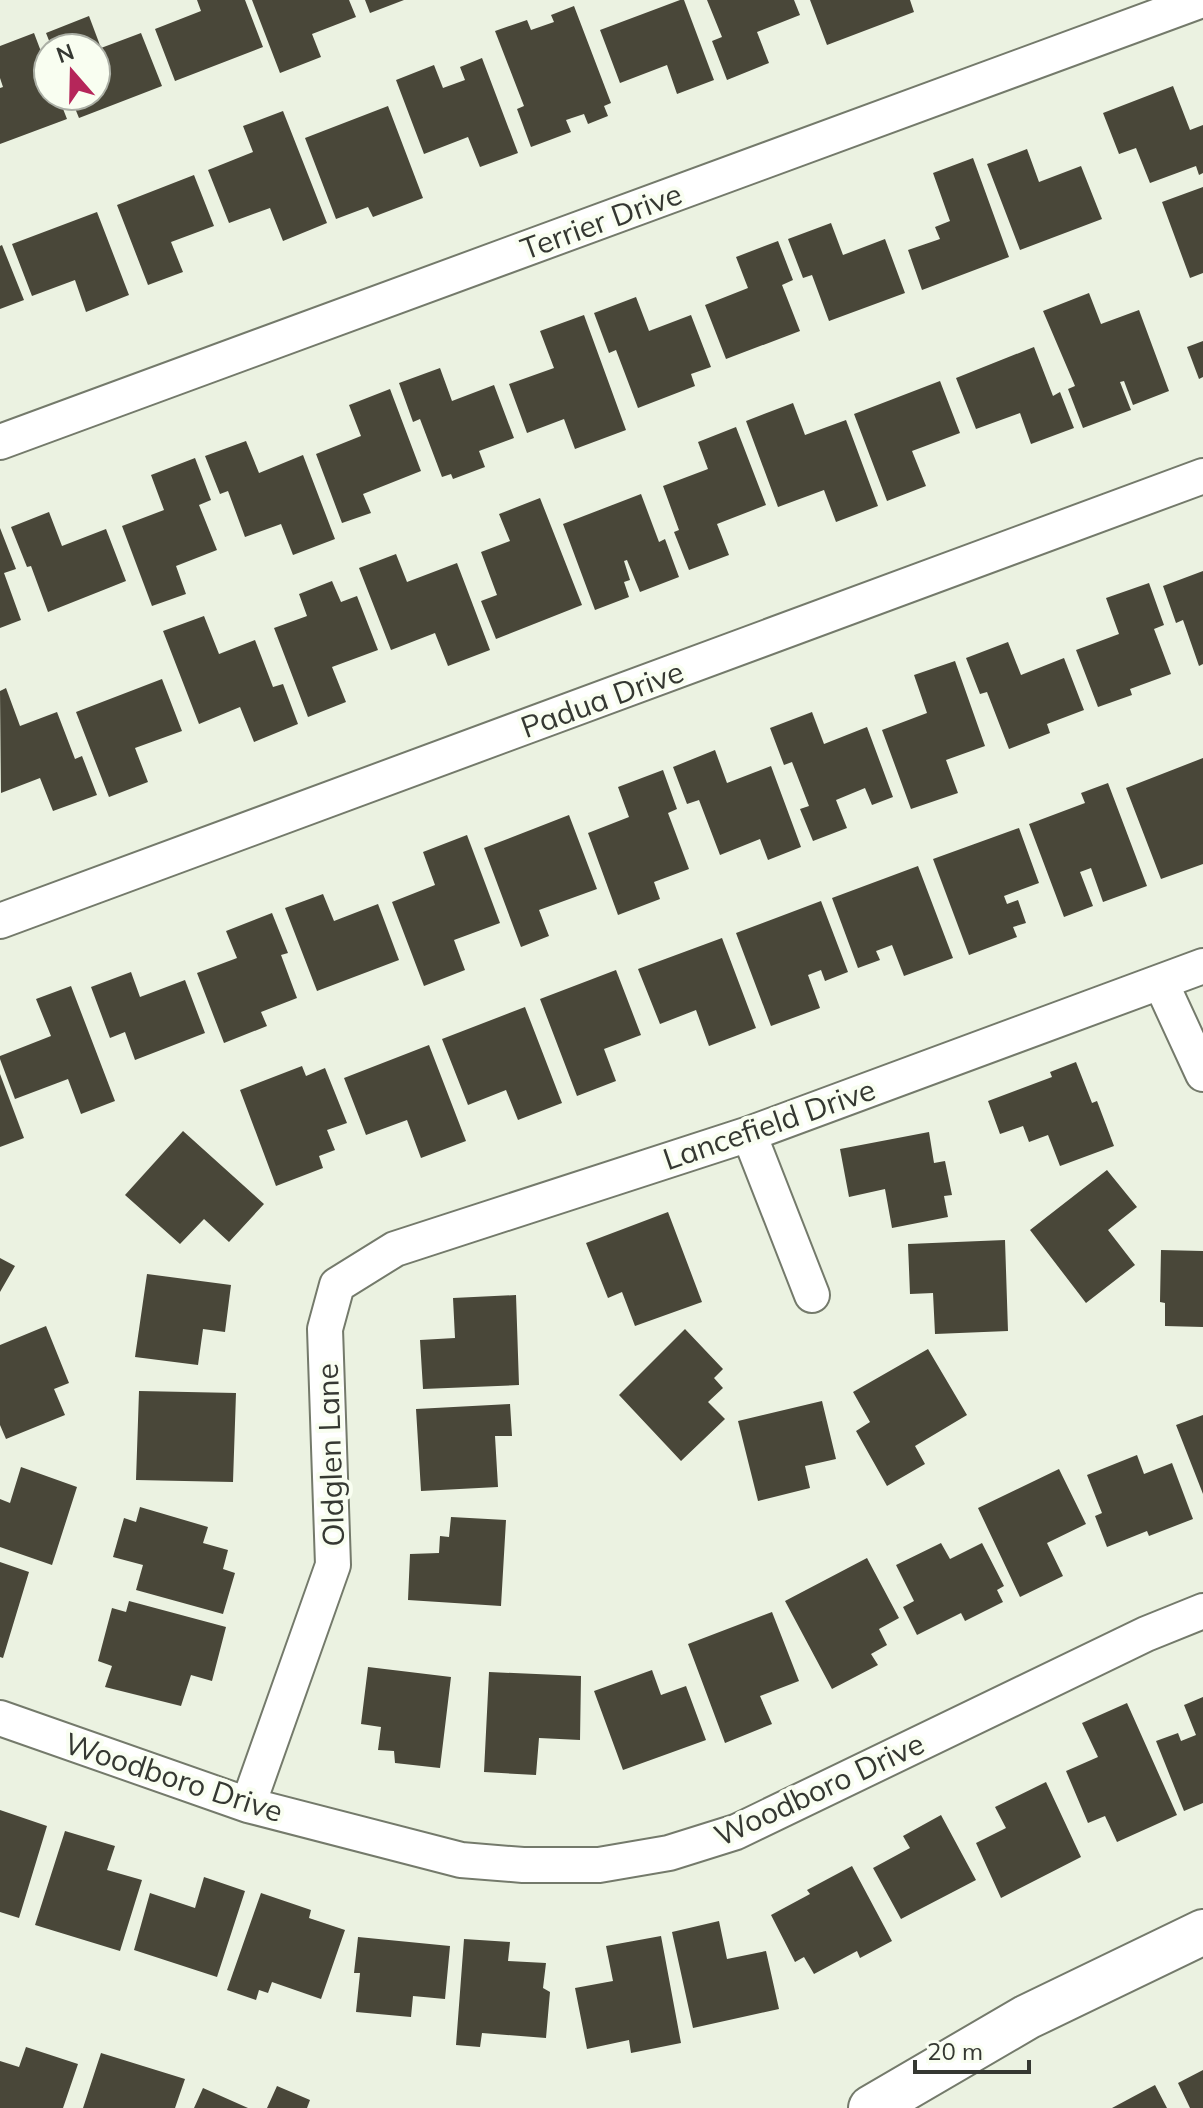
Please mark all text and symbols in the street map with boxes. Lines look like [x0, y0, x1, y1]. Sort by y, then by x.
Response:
north arrow [32, 32, 112, 112]
text: N [53, 37, 78, 69]
street label: Terrier Drive [515, 174, 687, 268]
street label: Padua Drive [515, 652, 689, 746]
street label: Lancefield Drive [658, 1070, 880, 1178]
street label: Oldglen Lane [308, 1363, 352, 1547]
street label: Woodboro Drive [60, 1724, 288, 1830]
street label: Woodboro Drive [708, 1724, 930, 1854]
scale bar [915, 2024, 1029, 2074]
text: 20 m [927, 2036, 983, 2066]

